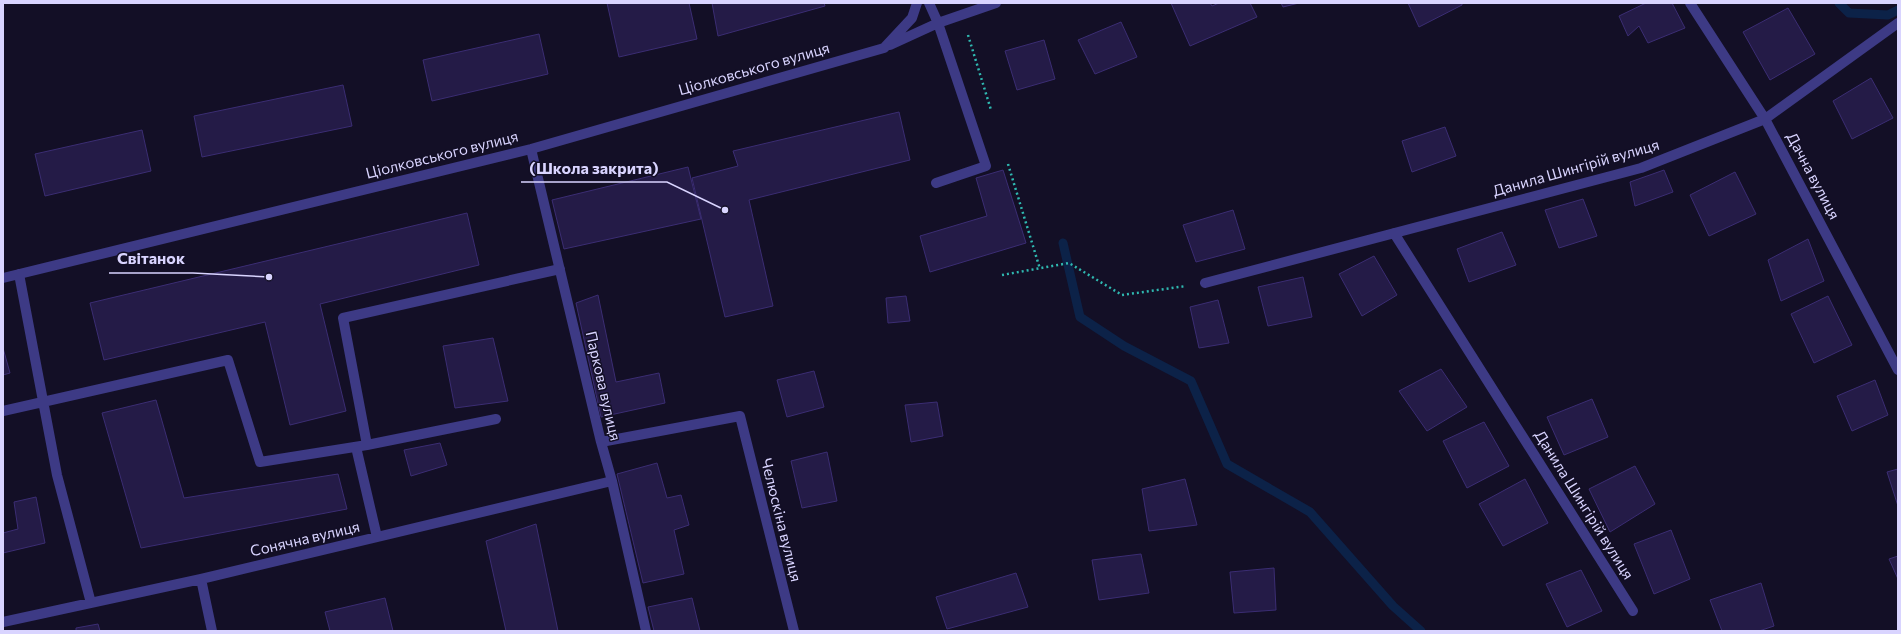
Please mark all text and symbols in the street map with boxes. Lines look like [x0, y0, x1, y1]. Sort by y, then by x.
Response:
street label: Ціолковського вулиця [676, 38, 831, 98]
street label: Ціолковського вулиця [364, 126, 520, 182]
street label: Дачна вулиця [1783, 129, 1844, 222]
street label: Данила Шингірій вулиця [1490, 135, 1661, 199]
callout: (Школа закрита) [521, 154, 667, 182]
text: (Школа закрита) [529, 158, 659, 177]
callout: Світанок [109, 245, 193, 273]
text: Світанок [117, 248, 185, 267]
street label: Паркова вулиця [583, 329, 625, 442]
street label: Данила Шингірій вулиця [1532, 427, 1638, 582]
street label: Челюскіна вулиця [758, 456, 806, 583]
street label: Сонячна вулиця [248, 517, 361, 559]

